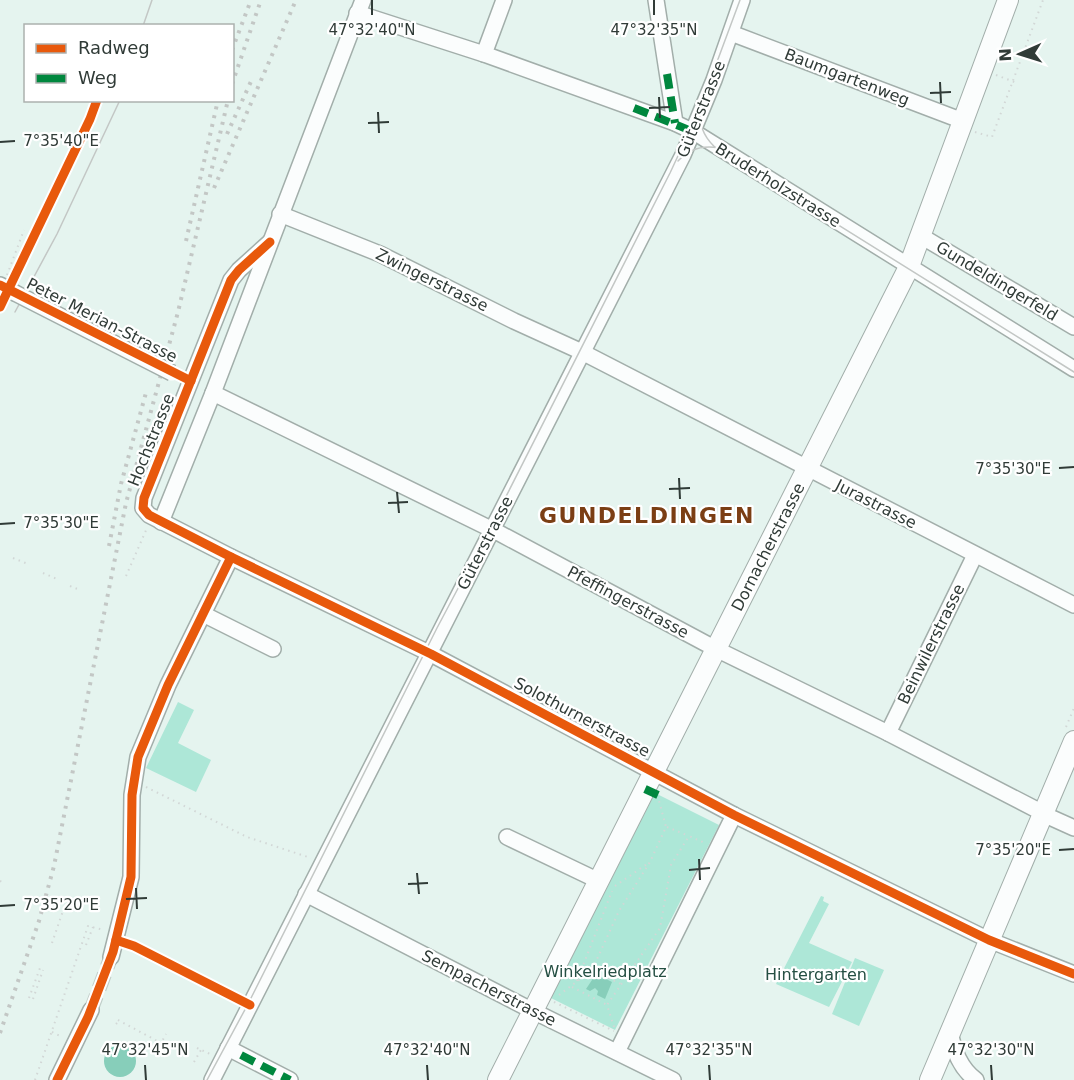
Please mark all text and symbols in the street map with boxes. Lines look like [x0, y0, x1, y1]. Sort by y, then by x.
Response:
text: 47°32'40"N [328, 21, 416, 39]
text: 47°32'35"N [610, 21, 698, 39]
legend [24, 24, 234, 102]
north arrow [990, 24, 1050, 84]
text: Radweg [78, 37, 150, 58]
street label: Baumgartenweg [782, 44, 912, 110]
text: N [996, 48, 1015, 62]
street label: Güterstrasse [673, 58, 729, 160]
text: Weg [78, 67, 117, 88]
text: 7°35'40"E [23, 132, 99, 150]
street label: Bruderholzstrasse [712, 139, 844, 231]
street label: Gundeldingerfeld [933, 237, 1061, 325]
street label: Zwingerstrasse [373, 245, 491, 315]
street label: Peter Merian-Strasse [24, 274, 180, 366]
street label: Hochstrasse [124, 391, 178, 489]
text: 7°35'30"E [975, 460, 1051, 478]
street label: Jurastrasse [831, 475, 920, 533]
street label: Dornacherstrasse [727, 480, 809, 614]
street label: Güterstrasse [453, 493, 517, 593]
district label: GUNDELDINGEN [539, 503, 755, 528]
text: 7°35'30"E [23, 514, 99, 532]
street label: Pfeffingerstrasse [564, 562, 692, 642]
street label: Beinwilerstrasse [894, 581, 968, 707]
street label: Solothurnerstrasse [511, 673, 653, 761]
text: 7°35'20"E [975, 841, 1051, 859]
text: 7°35'20"E [23, 896, 99, 914]
street label: Sempacherstrasse [419, 946, 559, 1030]
park label: Winkelriedplatz [543, 962, 667, 981]
park label: Hintergarten [765, 965, 867, 984]
text: 47°32'45"N [101, 1041, 189, 1059]
text: 47°32'40"N [383, 1041, 471, 1059]
text: 47°32'35"N [665, 1041, 753, 1059]
text: 47°32'30"N [947, 1041, 1035, 1059]

